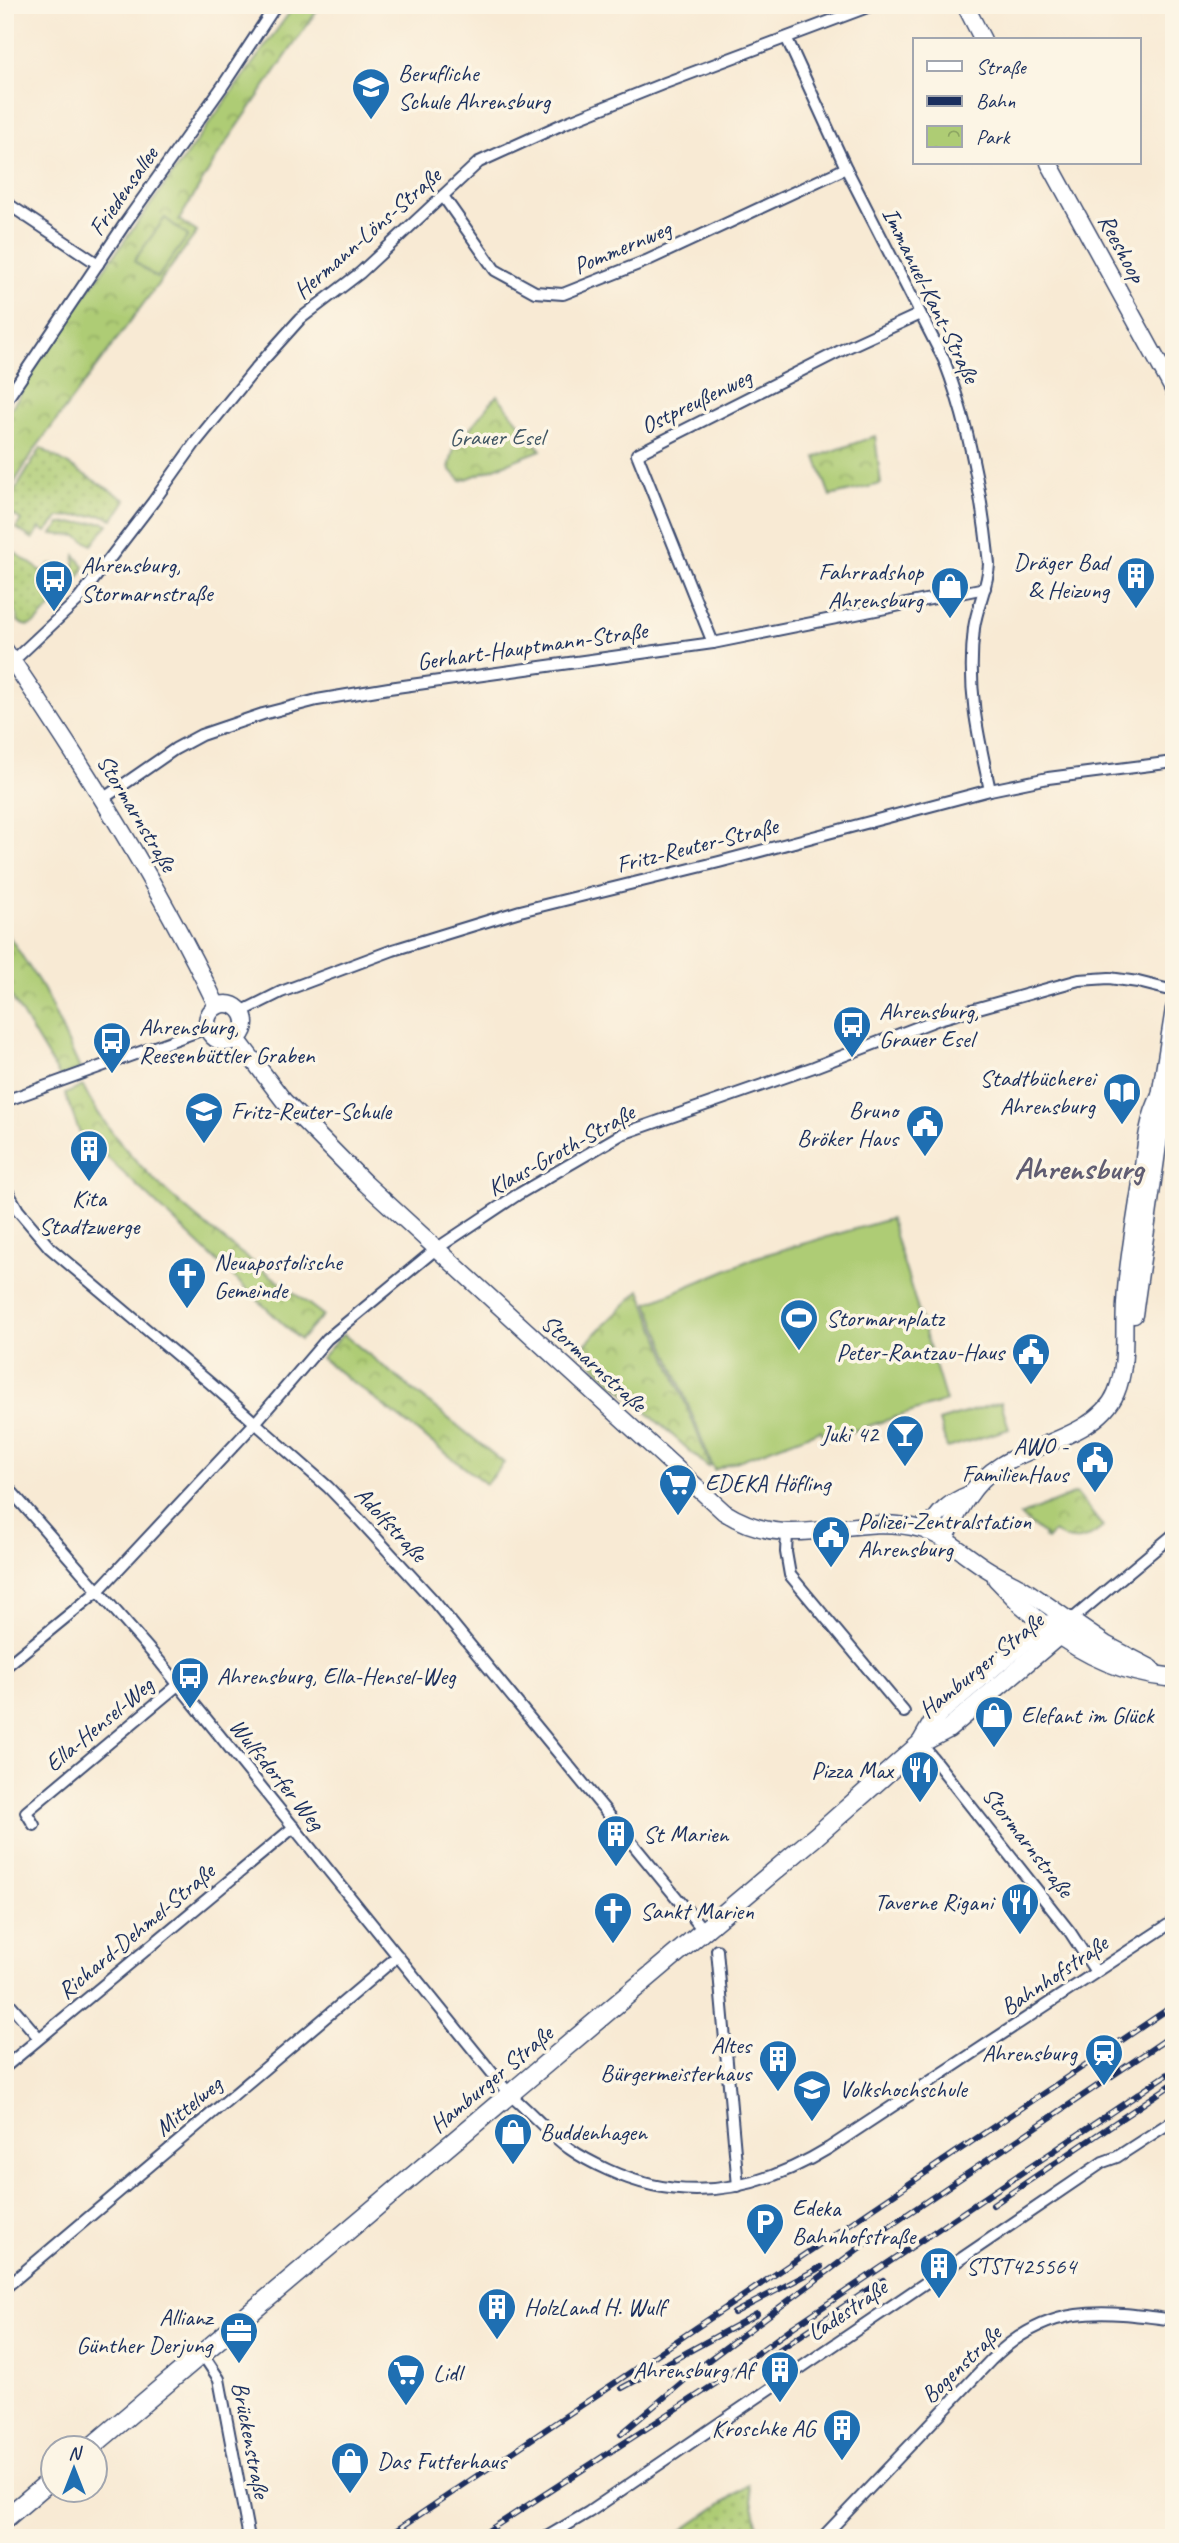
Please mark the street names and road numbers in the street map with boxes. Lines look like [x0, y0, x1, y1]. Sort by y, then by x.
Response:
street label: Friedensallee [81, 139, 166, 241]
street label: Hermann-Löns-Straße [287, 159, 449, 305]
street label: Immanuel-Kant-Straße [875, 202, 988, 390]
street label: Reeshoop [1092, 209, 1153, 289]
street label: Pommernweg [569, 212, 677, 281]
street label: Ostpreußenweg [636, 361, 758, 441]
street label: Gerhart-Hauptmann-Straße [415, 615, 651, 677]
street label: Stormarnstraße [90, 749, 185, 879]
street label: Fritz-Reuter-Straße [613, 810, 783, 880]
street label: Klaus-Groth-Straße [482, 1096, 642, 1203]
street label: Stormarnstraße [535, 1308, 655, 1420]
street label: Adolfstraße [348, 1480, 435, 1570]
street label: Hamburger Straße [912, 1604, 1051, 1725]
street label: Ella-Hensel-Weg [38, 1669, 161, 1778]
street label: Wulfsdorfer Weg [223, 1712, 333, 1838]
street label: Stormarnstraße [976, 1781, 1082, 1905]
street label: Richard-Dehmel-Straße [51, 1855, 223, 2006]
street label: Bahnhofstraße [995, 1927, 1115, 2022]
street label: Hamburger Straße [423, 2017, 561, 2139]
street label: Mittelweg [148, 2068, 230, 2143]
street label: Ladestraße [801, 2271, 894, 2348]
street label: Bogenstraße [915, 2317, 1009, 2410]
street label: Brückenstraße [225, 2379, 277, 2503]

